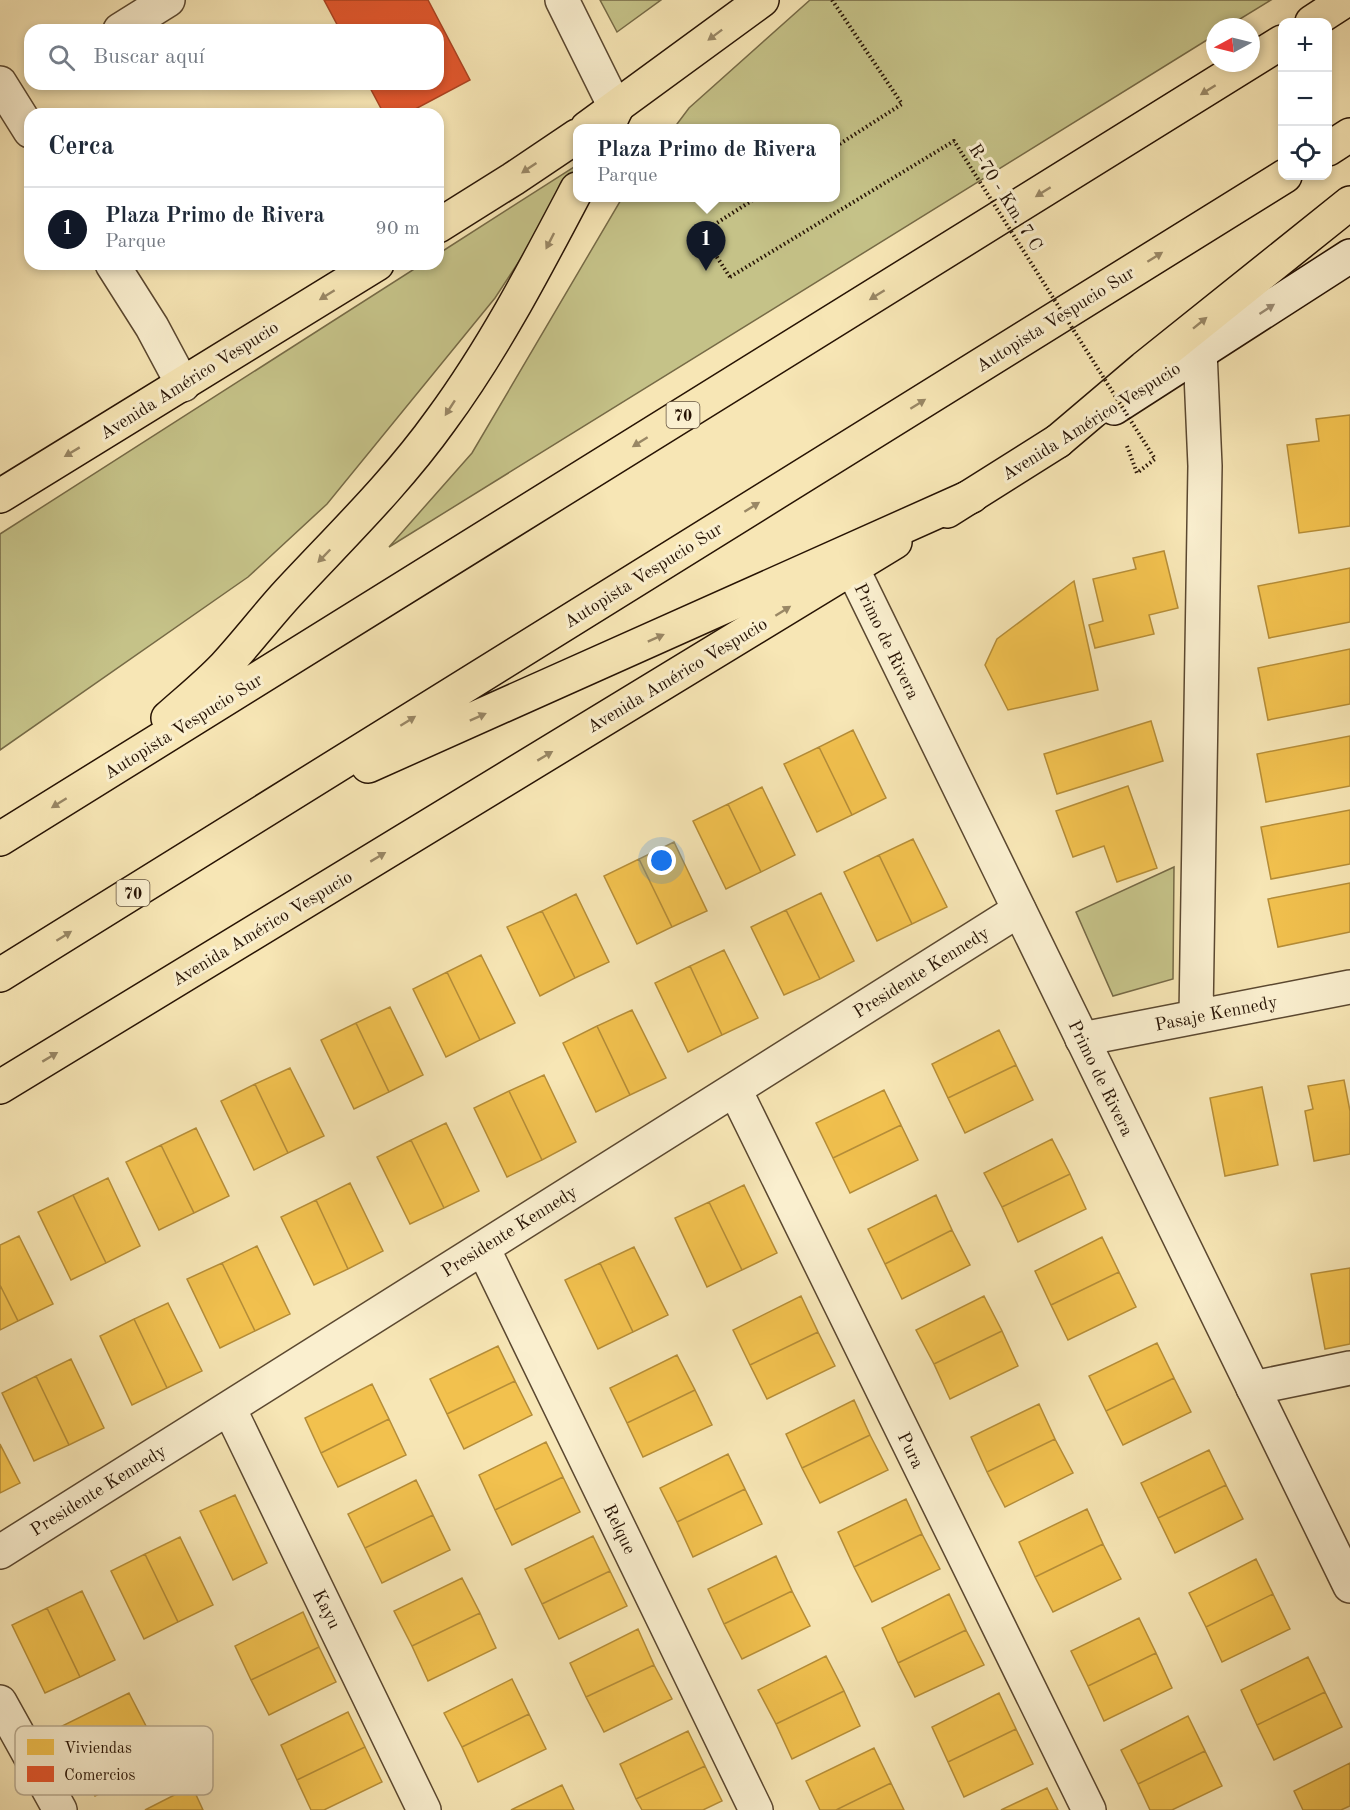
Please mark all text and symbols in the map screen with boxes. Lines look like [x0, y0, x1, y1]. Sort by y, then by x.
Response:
north arrow [1206, 18, 1260, 72]
map controls [1278, 18, 1332, 180]
button: + [1278, 18, 1332, 72]
search box [24, 24, 444, 90]
one-way arrow [707, 29, 723, 41]
icon: search [45, 41, 78, 74]
text: Buscar aquí [93, 46, 205, 68]
button: − [1278, 72, 1332, 126]
one-way arrow [1200, 84, 1216, 95]
popup [573, 124, 840, 202]
button: locate [1278, 126, 1332, 180]
text: Cerca [48, 134, 114, 160]
text: Plaza Primo de Rivera [597, 139, 816, 161]
street label: R-70 - Km. 7 C [965, 141, 1045, 254]
one-way arrow [520, 163, 537, 174]
text: Parque [597, 166, 657, 186]
one-way arrow [1034, 187, 1051, 198]
text: Plaza Primo de Rivera [105, 205, 325, 227]
text: 1 [62, 219, 73, 239]
text: 90 m [375, 219, 420, 239]
pin: 1 [686, 222, 726, 271]
text: Parque [105, 232, 166, 252]
one-way arrow [545, 232, 555, 249]
one-way arrow [1147, 251, 1163, 262]
street label: Autopista Vespucio Sur [973, 263, 1138, 376]
one-way arrow [319, 289, 335, 300]
one-way arrow [869, 290, 885, 301]
one-way arrow [1259, 303, 1275, 314]
one-way arrow [1192, 317, 1208, 330]
street label: Avenida Américo Vespucio [97, 318, 282, 443]
street label: Avenida Américo Vespucio [999, 359, 1184, 484]
one-way arrow [444, 399, 455, 416]
one-way arrow [910, 399, 926, 410]
road number: 70 [666, 402, 700, 428]
one-way arrow [632, 437, 648, 448]
one-way arrow [64, 447, 80, 458]
one-way arrow [744, 502, 760, 513]
street label: Autopista Vespucio Sur [561, 519, 726, 632]
one-way arrow [317, 549, 331, 564]
street label: Primo de Rivera [850, 581, 922, 702]
one-way arrow [775, 605, 791, 616]
street label: Avenida Américo Vespucio [584, 615, 771, 737]
one-way arrow [647, 633, 664, 642]
street label: Autopista Vespucio Sur [101, 670, 266, 783]
one-way arrow [469, 713, 486, 722]
one-way arrow [400, 716, 417, 727]
one-way arrow [537, 750, 553, 761]
one-way arrow [51, 797, 67, 808]
your location [647, 846, 676, 875]
one-way arrow [370, 852, 386, 863]
street label: Avenida Américo Vespucio [169, 868, 356, 990]
road number: 70 [116, 880, 150, 906]
street label: Presidente Kennedy [851, 924, 993, 1022]
one-way arrow [56, 930, 72, 941]
street label: Pasaje Kennedy [1153, 993, 1280, 1035]
street label: Primo de Rivera [1064, 1018, 1136, 1139]
one-way arrow [42, 1051, 58, 1062]
street label: Presidente Kennedy [439, 1183, 581, 1281]
street label: Pura [894, 1429, 927, 1472]
street label: Presidente Kennedy [28, 1442, 170, 1540]
street label: Relque [599, 1502, 639, 1557]
street label: Kayu [309, 1587, 343, 1632]
legend [15, 1726, 213, 1795]
text: Viviendas [64, 1741, 132, 1757]
text: Comercios [64, 1768, 136, 1784]

